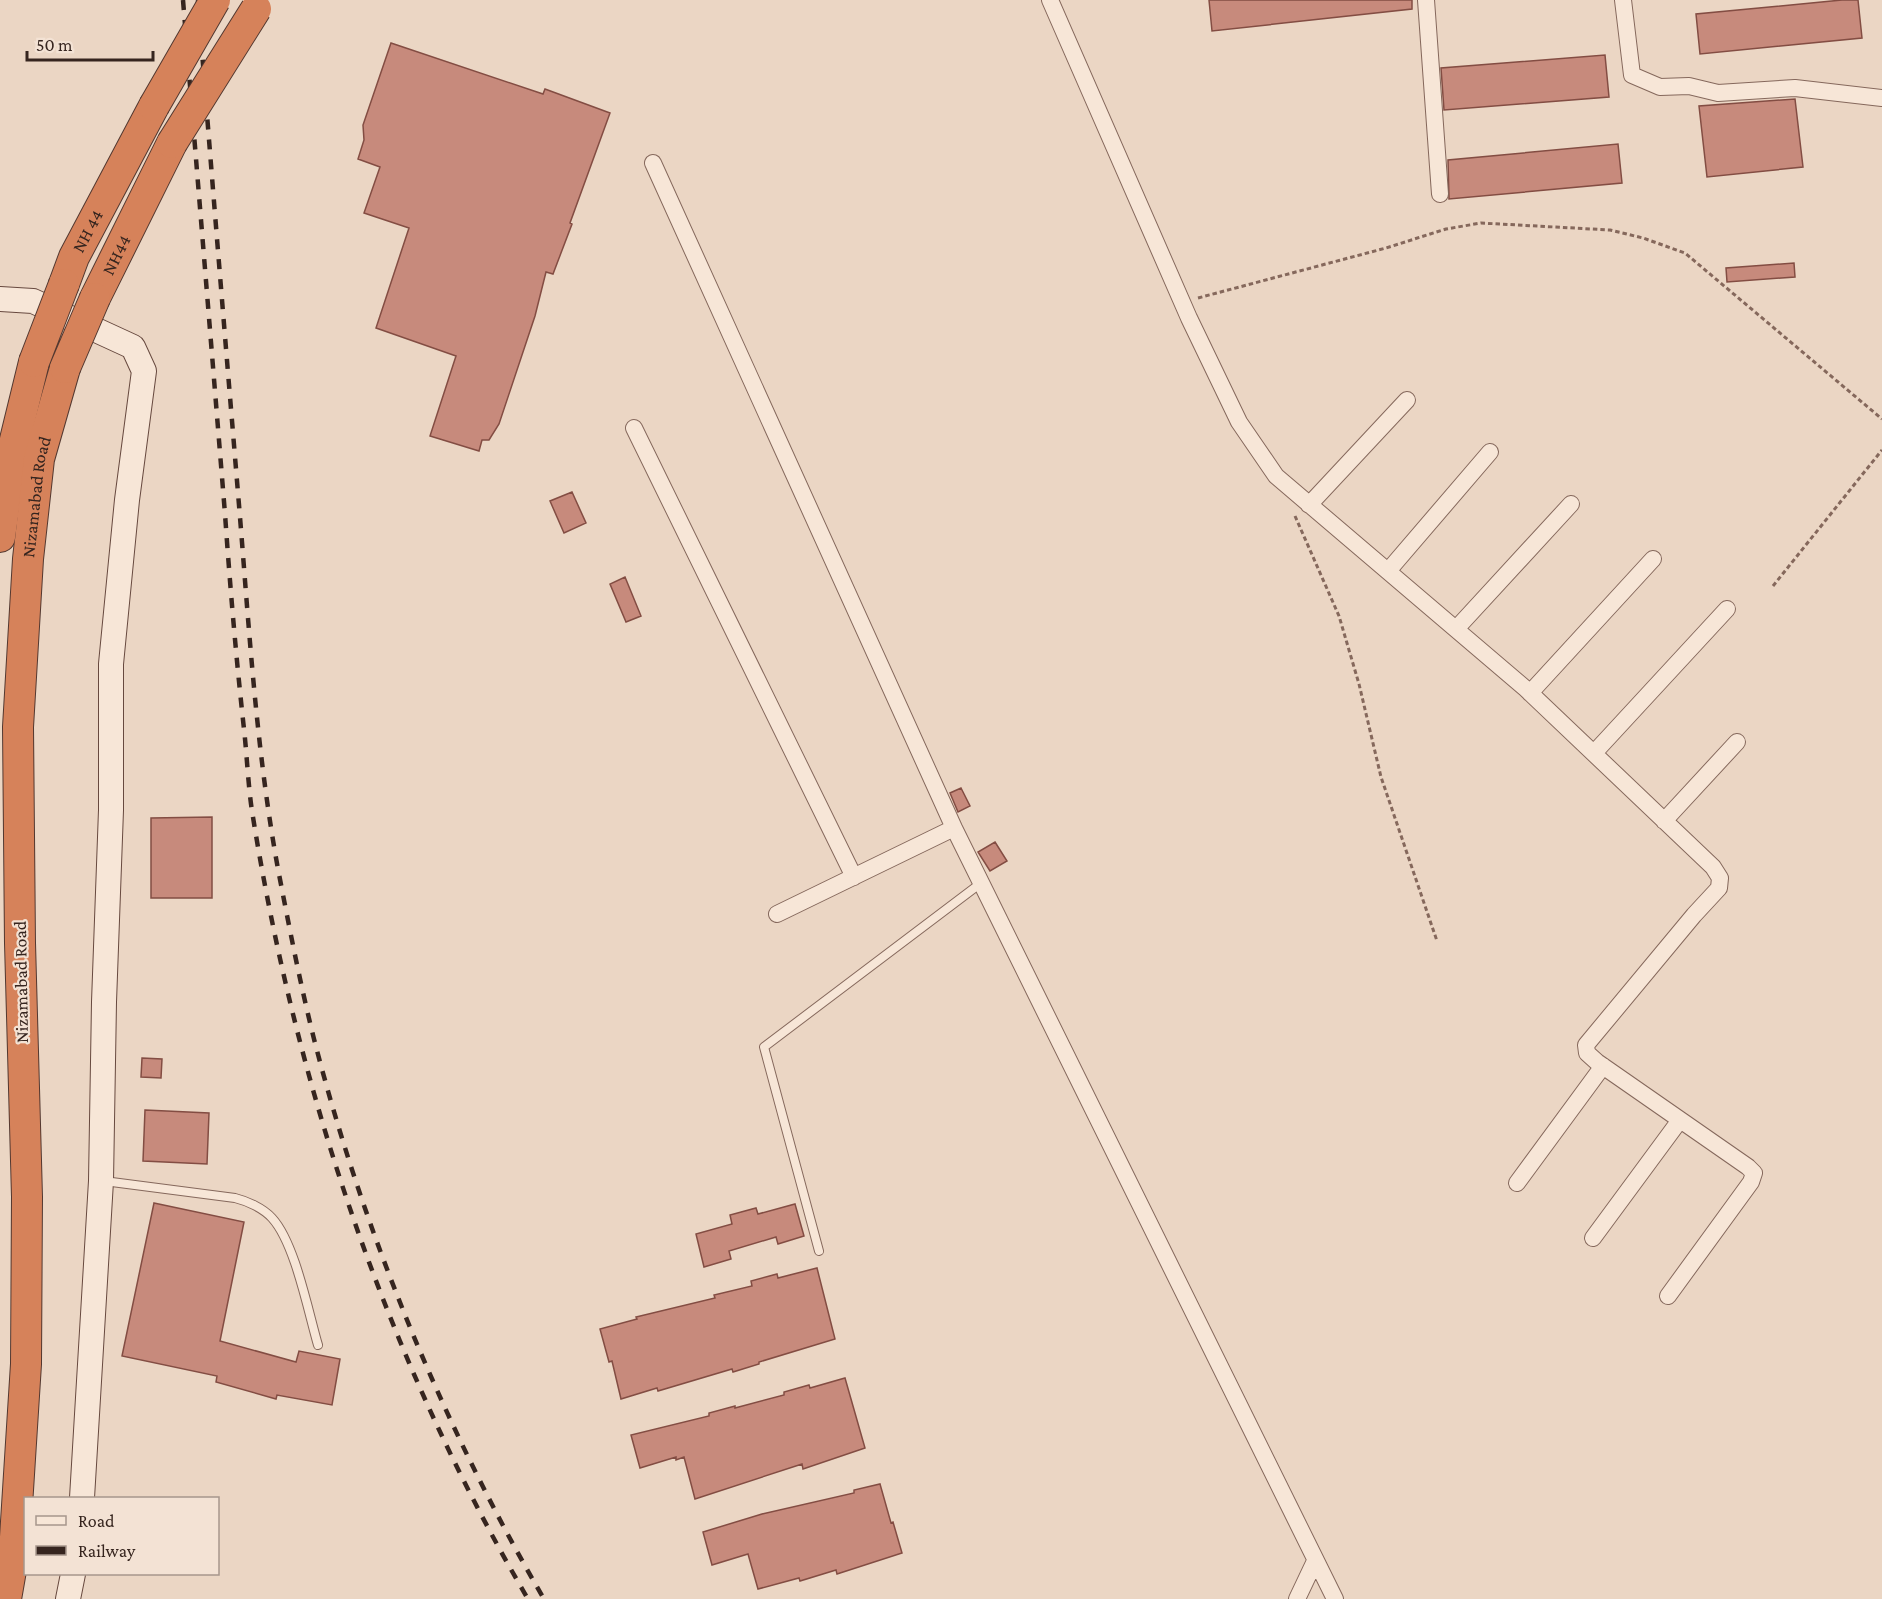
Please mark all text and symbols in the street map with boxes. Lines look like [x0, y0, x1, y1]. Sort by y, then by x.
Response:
scale bar [27, 24, 153, 62]
text: 50 m [36, 35, 73, 55]
street label: NH 44 [68, 206, 107, 256]
street label: NH44 [98, 232, 135, 278]
street label: Nizamabad Road [18, 434, 55, 559]
street label: Nizamabad Road [10, 920, 32, 1043]
legend [24, 1497, 219, 1575]
text: Road [78, 1511, 115, 1531]
text: Railway [78, 1541, 136, 1561]

